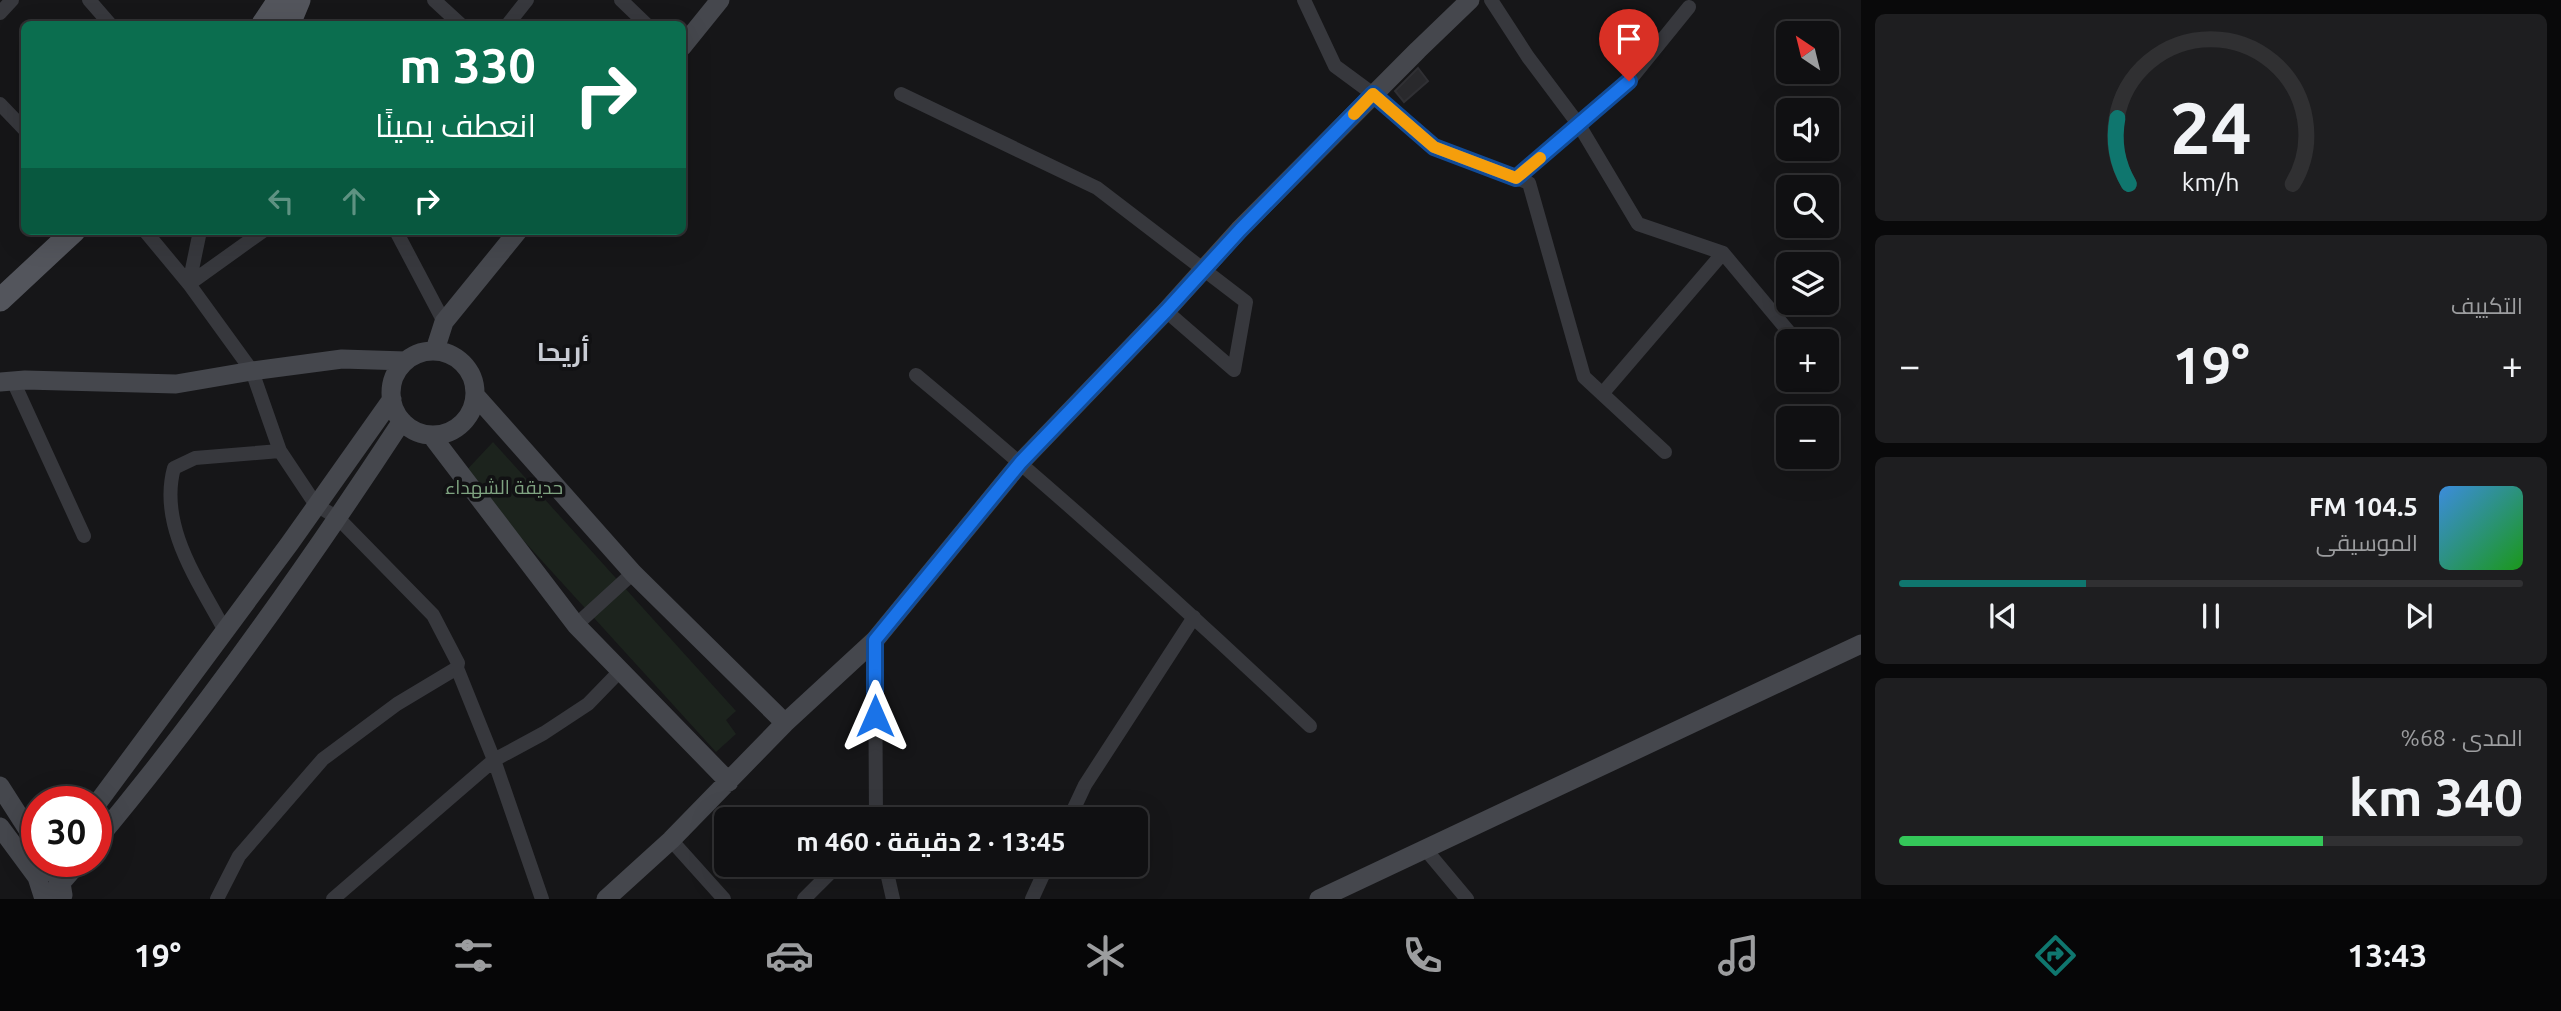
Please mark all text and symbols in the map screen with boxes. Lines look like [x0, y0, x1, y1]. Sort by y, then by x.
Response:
pin [1599, 9, 1659, 81]
icon: arrive [1610, 20, 1648, 58]
north arrow [1776, 21, 1839, 84]
map controls [1776, 21, 1839, 469]
text: 330 m [399, 37, 536, 92]
icon: right [560, 49, 651, 140]
text: 24 [2170, 86, 2252, 168]
button: sound [1776, 98, 1839, 161]
text: انعطف يمينًا [375, 107, 536, 143]
text: km/h [2182, 167, 2240, 195]
button: search [1776, 175, 1839, 238]
icon: left [262, 182, 300, 220]
icon: ahead [335, 182, 373, 220]
icon: right [408, 182, 446, 220]
button: layers [1776, 252, 1839, 315]
text: التكييف [2451, 293, 2523, 318]
button: + [1776, 329, 1839, 392]
district label: أريحا [537, 335, 589, 367]
text: 19° [2172, 336, 2250, 394]
text: − [1899, 344, 1920, 386]
text: + [2502, 344, 2523, 386]
button: − [1776, 406, 1839, 469]
park label: حديقة الشهداء [445, 476, 563, 499]
text: 104.5 FM [2309, 492, 2418, 521]
text: الموسيقى [2316, 530, 2418, 555]
icon: previous [1984, 597, 2022, 635]
icon: pause [2192, 597, 2230, 635]
icon: next [2400, 597, 2438, 635]
position arrow [838, 679, 912, 753]
text: المدى · 68% [2401, 725, 2523, 750]
text: 340 km [2349, 768, 2523, 826]
speed limit sign: 30 [21, 786, 112, 877]
text: 13:45 · 2 دقيقة · 460 m [796, 827, 1066, 856]
icon: filters [449, 931, 498, 980]
icon: car [765, 931, 814, 980]
icon: climate [1081, 931, 1130, 980]
icon: phone [1398, 931, 1447, 980]
icon: music [1714, 931, 1763, 980]
icon: directions [2031, 931, 2080, 980]
text: 19° [134, 937, 181, 973]
text: 13:43 [2347, 937, 2427, 973]

